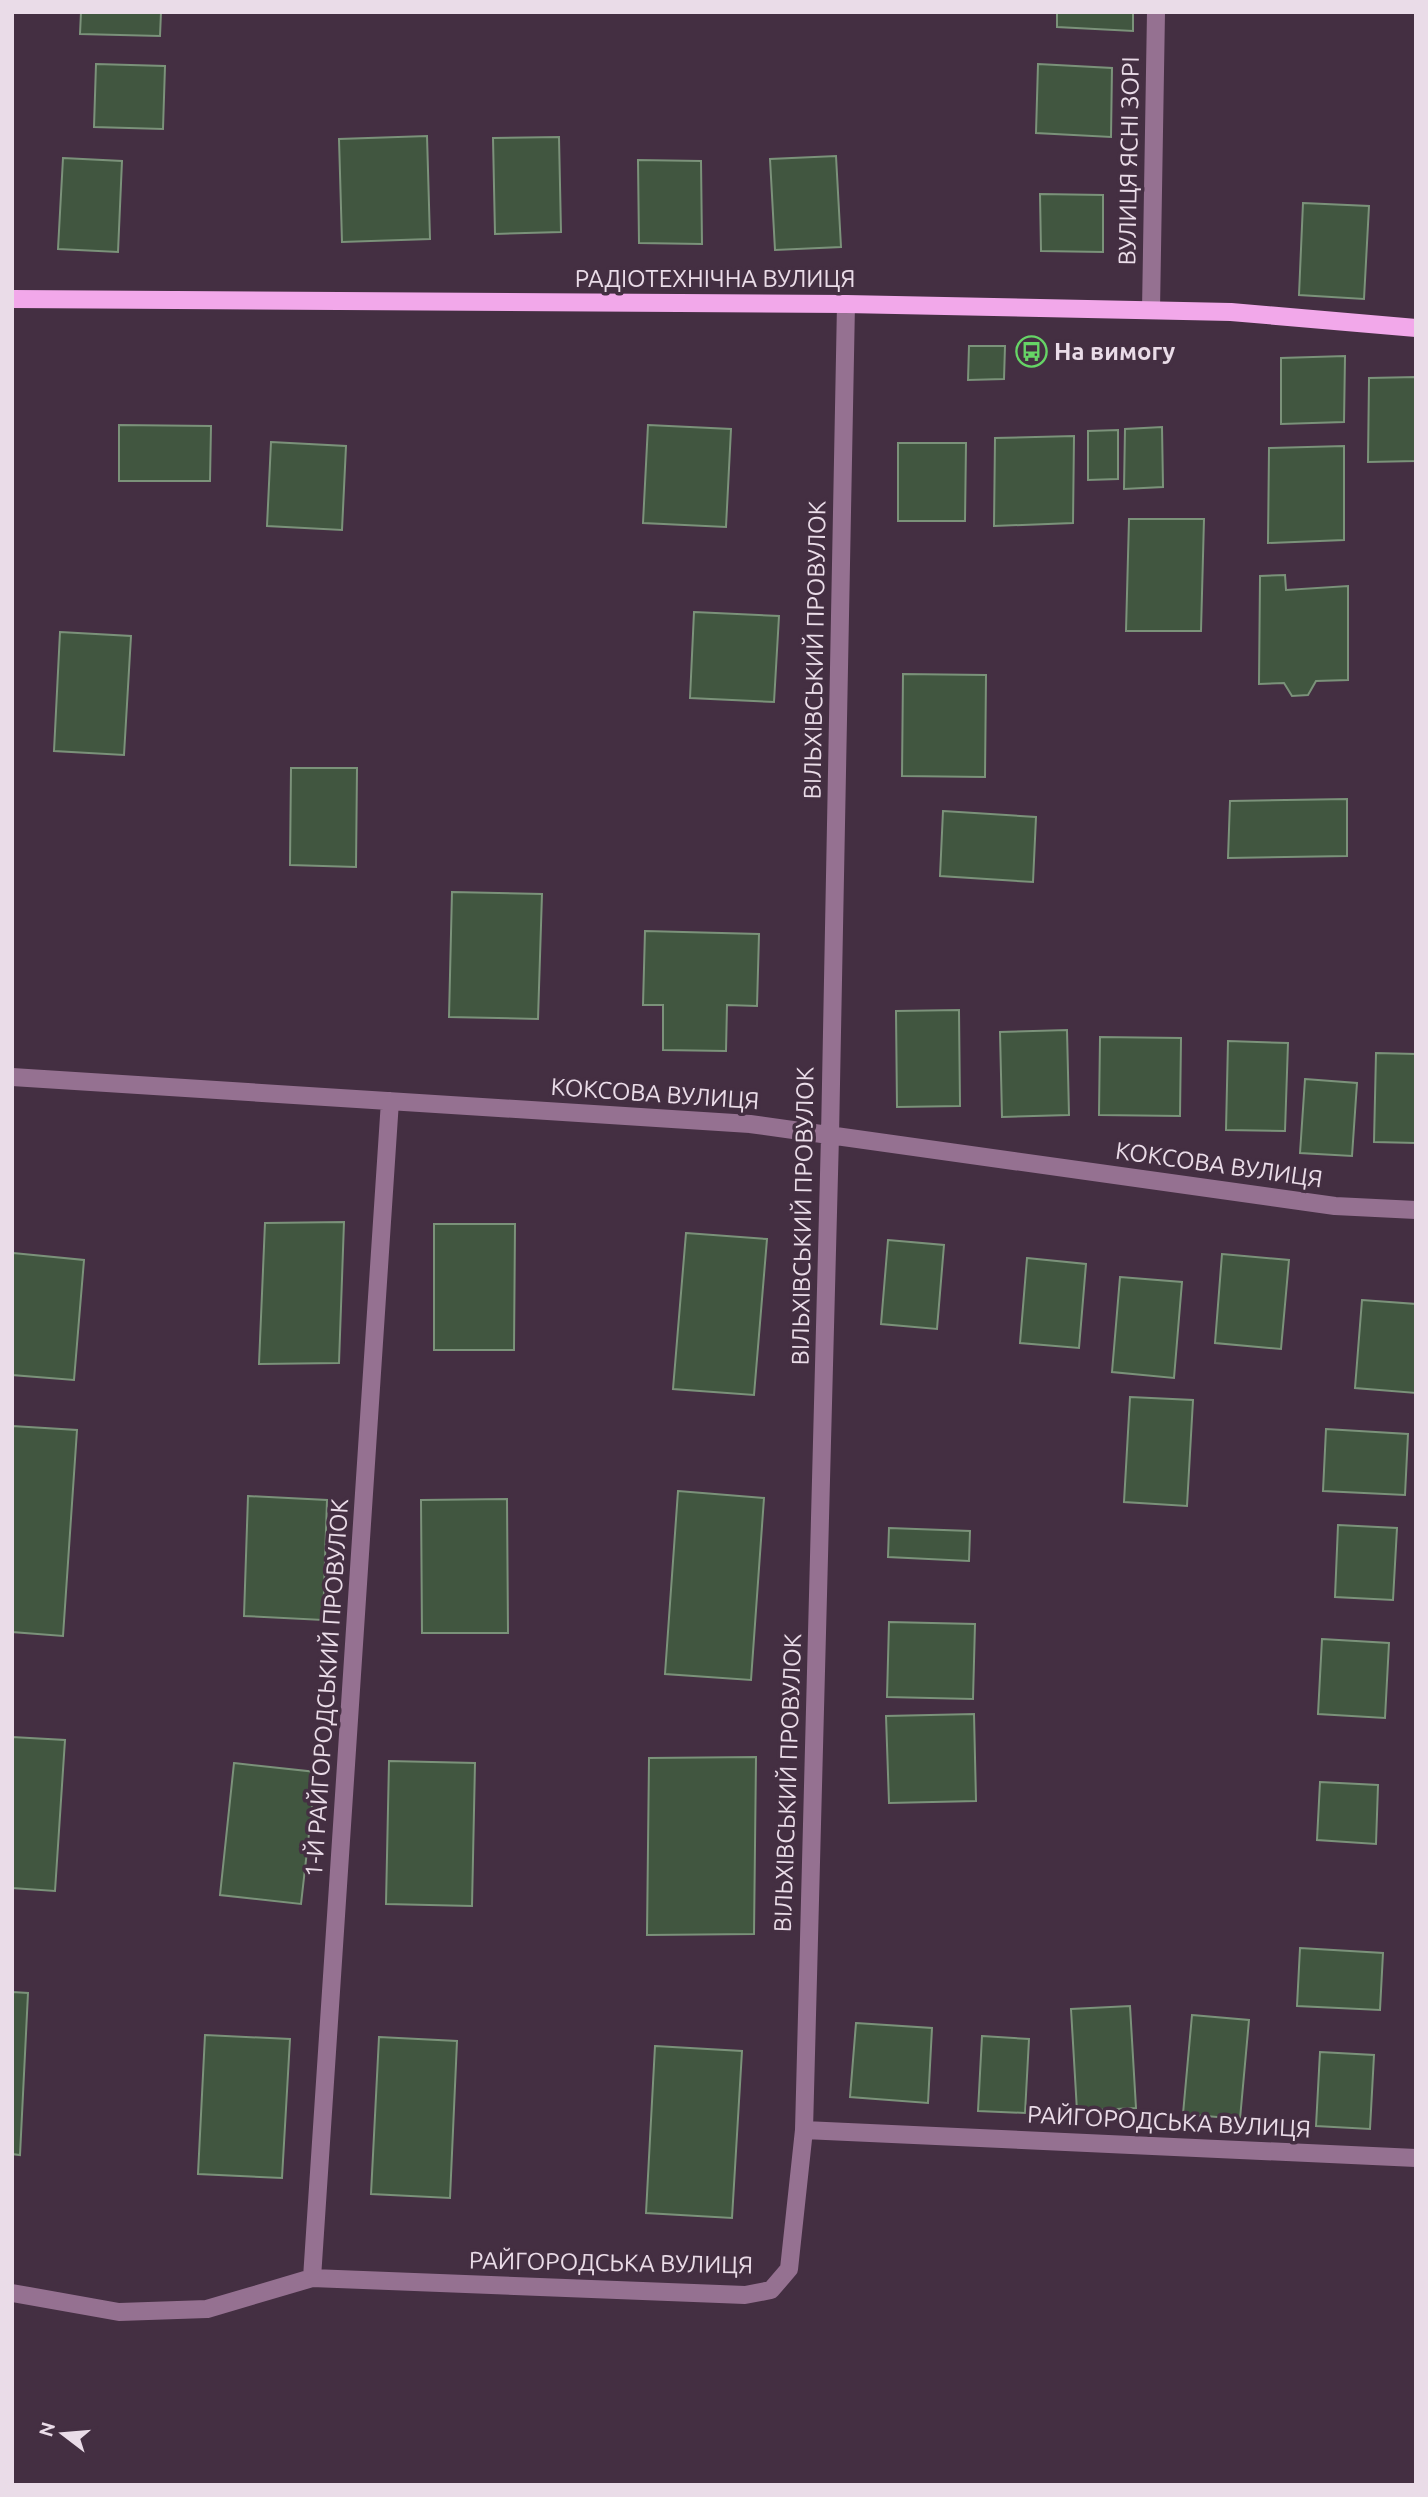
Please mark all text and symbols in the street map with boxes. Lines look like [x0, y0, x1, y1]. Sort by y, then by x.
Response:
street label: ВУЛИЦЯ ЯСНІ ЗОРІ [1113, 56, 1144, 266]
street label: РАДІОТЕХНІЧНА ВУЛИЦЯ [575, 265, 855, 292]
bus stop icon: На вимогу [1014, 335, 1048, 369]
place label: На вимогу [1054, 338, 1176, 365]
street label: ВІЛЬХІВСЬКИЙ ПРОВУЛОК [797, 500, 831, 800]
street label: ВІЛЬХІВСЬКИЙ ПРОВУЛОК [785, 1066, 819, 1366]
street label: КОКСОВА ВУЛИЦЯ [550, 1073, 760, 1114]
street label: КОКСОВА ВУЛИЦЯ [1114, 1137, 1324, 1192]
street label: 1-Й РАЙГОРОДСЬКИЙ ПРОВУЛОК [299, 1498, 353, 1878]
street label: ВІЛЬХІВСЬКИЙ ПРОВУЛОК [768, 1633, 806, 1933]
street label: РАЙГОРОДСЬКА ВУЛИЦЯ [1026, 2100, 1312, 2142]
street label: РАЙГОРОДСЬКА ВУЛИЦЯ [469, 2246, 753, 2278]
north arrow [28, 2399, 98, 2469]
text: N [34, 2419, 59, 2439]

